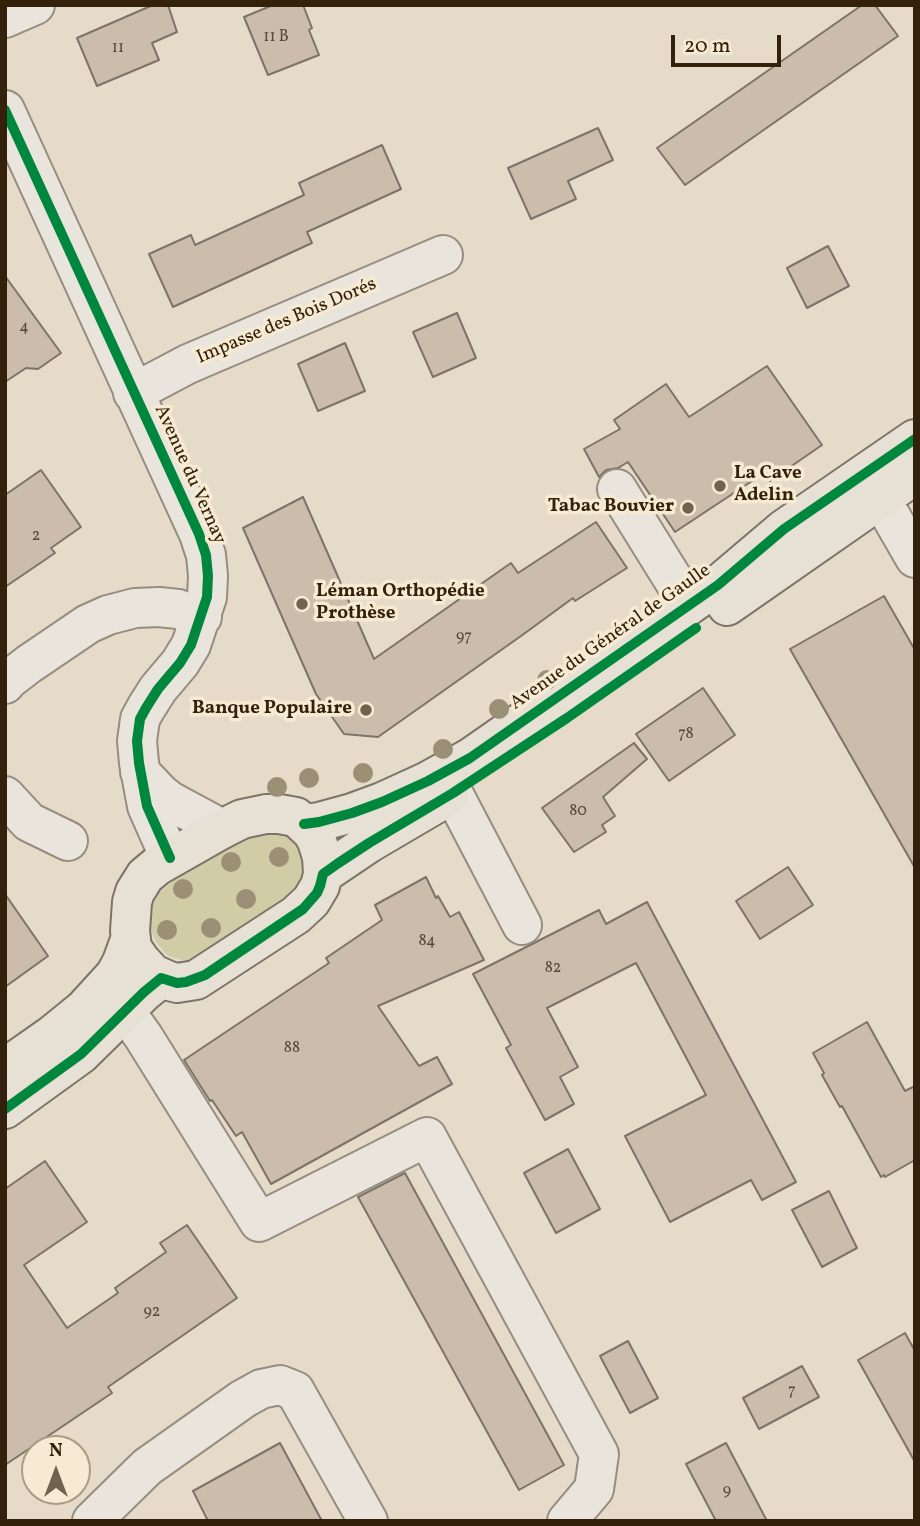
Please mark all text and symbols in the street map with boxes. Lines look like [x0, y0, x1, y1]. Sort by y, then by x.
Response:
scale bar [675, 21, 785, 65]
house number: 11 B [263, 28, 289, 48]
text: 20 m [684, 32, 730, 61]
house number: 11 [112, 39, 124, 59]
street label: Impasse des Bois Dorés [194, 274, 380, 370]
house number: 4 [19, 318, 29, 338]
street label: Avenue du Vernay [148, 402, 230, 548]
place label: La Cave Adelin [734, 464, 802, 508]
marker: La Cave Adelin [712, 478, 728, 494]
place label: Tabac Bouvier [548, 497, 674, 519]
marker: Tabac Bouvier [680, 500, 696, 516]
house number: 2 [32, 527, 40, 547]
street label: Avenue du Général de Gaulle [506, 560, 716, 716]
place label: Léman Orthopédie Prothèse [316, 582, 485, 626]
marker: Léman Orthopédie Prothèse [294, 596, 310, 612]
house number: 97 [456, 628, 472, 648]
place label: Banque Populaire [192, 699, 352, 721]
marker: Banque Populaire [358, 702, 374, 718]
house number: 78 [678, 725, 694, 745]
house number: 80 [569, 802, 587, 822]
house number: 84 [418, 932, 436, 952]
house number: 82 [545, 959, 561, 979]
house number: 88 [284, 1039, 300, 1059]
house number: 92 [144, 1303, 160, 1323]
house number: 7 [788, 1382, 796, 1402]
north arrow [21, 1435, 91, 1505]
text: N [49, 1438, 63, 1464]
house number: 9 [723, 1482, 731, 1502]

